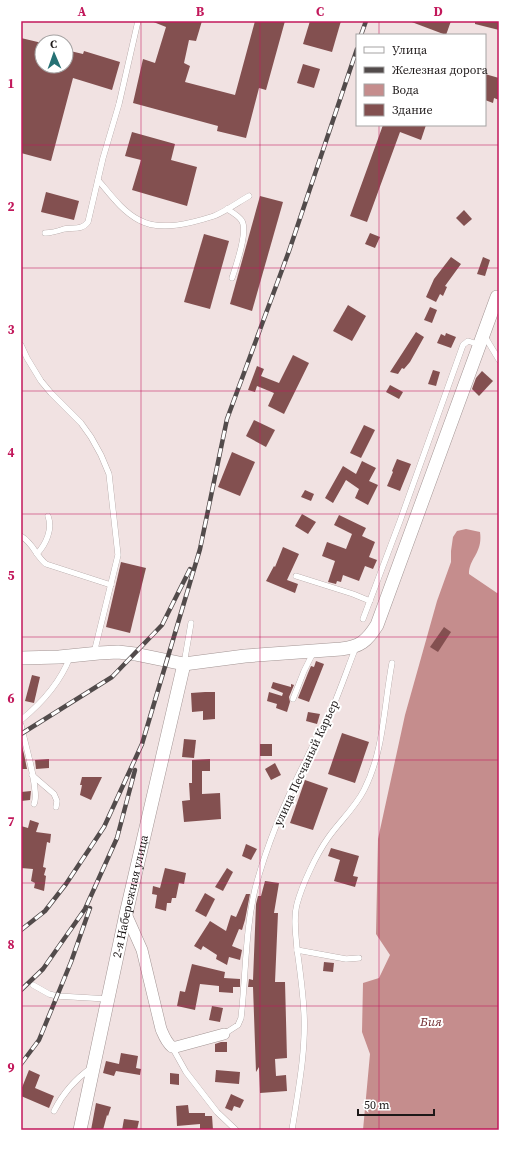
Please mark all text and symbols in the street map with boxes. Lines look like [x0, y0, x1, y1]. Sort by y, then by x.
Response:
text: A [78, 3, 87, 20]
text: B [196, 3, 205, 20]
text: C [316, 3, 324, 20]
text: D [433, 3, 443, 20]
north arrow [34, 34, 74, 74]
legend [356, 34, 486, 126]
text: С [50, 37, 58, 52]
text: Улица [392, 42, 428, 58]
text: Железная дорога [392, 62, 489, 78]
text: 1 [7, 75, 15, 92]
text: Вода [392, 82, 420, 98]
text: Здание [392, 102, 433, 118]
text: 2 [7, 198, 15, 215]
text: 3 [7, 321, 15, 338]
text: 4 [7, 444, 15, 461]
text: 5 [7, 567, 15, 584]
text: 6 [7, 690, 15, 707]
street label: улица Песчаный Карьер [270, 697, 342, 829]
text: 7 [7, 813, 15, 830]
street label: 2-я Набережная улица [109, 832, 152, 959]
text: 8 [7, 936, 15, 953]
water label: Бия [419, 1013, 442, 1030]
text: 9 [7, 1059, 15, 1076]
scale bar [358, 1091, 434, 1117]
text: 50 m [364, 1097, 390, 1113]

